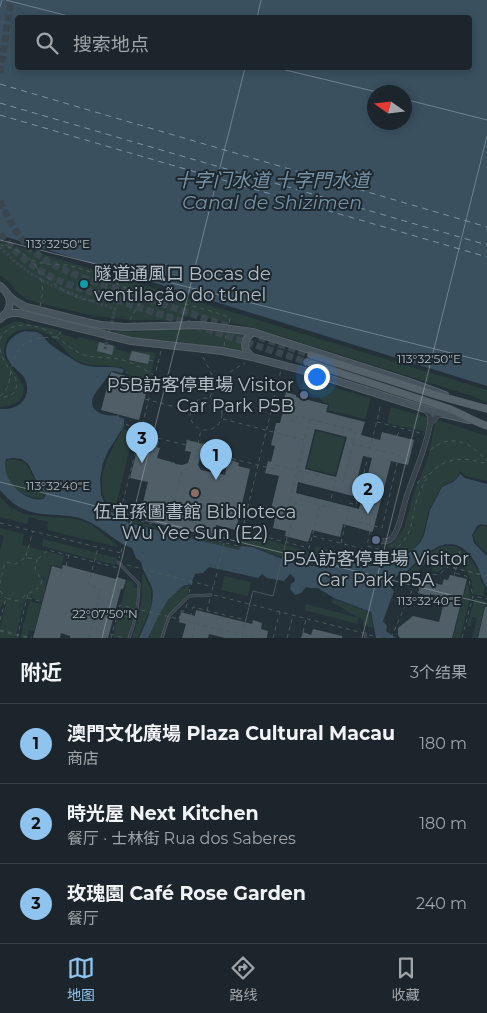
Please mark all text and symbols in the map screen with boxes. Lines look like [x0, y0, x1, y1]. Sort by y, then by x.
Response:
search box [15, 15, 472, 70]
icon: search [33, 29, 61, 57]
text: 搜索地点 [73, 33, 149, 56]
north arrow [367, 85, 412, 130]
water label: 十字门水道 十字門水道 Canal de Shizimen [175, 169, 372, 214]
text: 113°32'50"E [26, 236, 90, 251]
place label: 隧道通風口 Bocas de ventilação do túnel [94, 263, 271, 306]
marker: 隧道通風口 Bocas de ventilação do túnel [78, 278, 90, 290]
text: 113°32'50"E [397, 351, 461, 366]
your location [304, 364, 330, 390]
place label: P5B訪客停車場 Visitor Car Park P5B [107, 374, 294, 417]
marker: P5B訪客停車場 Visitor Car Park P5B [298, 389, 310, 401]
pin: 3 [126, 422, 158, 463]
pin: 1 [200, 439, 232, 480]
pin: 2 [352, 473, 384, 514]
text: 113°32'40"E [26, 478, 90, 493]
marker: 伍宜孫圖書館 Biblioteca Wu Yee Sun (E2) [189, 487, 201, 499]
place label: 伍宜孫圖書館 Biblioteca Wu Yee Sun (E2) [94, 501, 296, 544]
marker: P5A訪客停車場 Visitor Car Park P5A [370, 534, 382, 546]
place label: P5A訪客停車場 Visitor Car Park P5A [283, 548, 469, 591]
text: 113°32'40"E [397, 593, 461, 608]
text: 22°07'50"N [72, 606, 138, 621]
text: 附近 [20, 660, 62, 685]
text: 3个结果 [410, 663, 467, 682]
text: 澳門文化廣場 Plaza Cultural Macau [67, 722, 395, 745]
text: 1 [33, 734, 39, 753]
text: 180 m [419, 734, 467, 753]
text: 商店 [67, 749, 99, 768]
text: 時光屋 Next Kitchen [67, 802, 259, 825]
text: 2 [31, 814, 41, 833]
text: 180 m [419, 814, 467, 833]
text: 餐厅 · 士林街 Rua dos Saberes [67, 829, 296, 848]
text: 玫瑰園 Café Rose Garden [67, 882, 306, 905]
text: 3 [31, 894, 41, 913]
text: 240 m [416, 894, 467, 913]
text: 餐厅 [67, 909, 99, 928]
tab: 地图 [67, 954, 95, 1004]
tab: 路线 [229, 954, 257, 1004]
tab: 收藏 [392, 954, 420, 1004]

